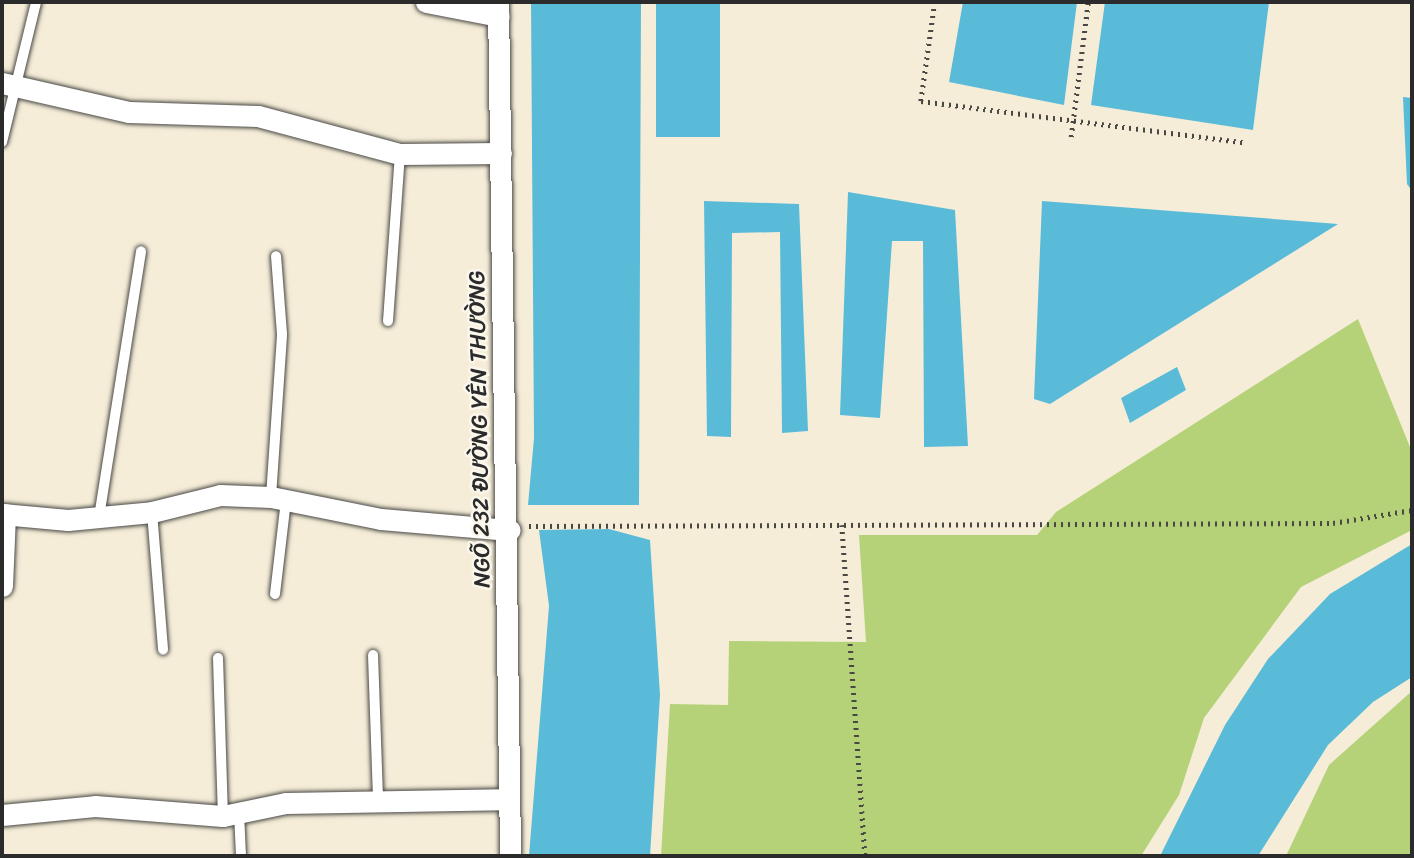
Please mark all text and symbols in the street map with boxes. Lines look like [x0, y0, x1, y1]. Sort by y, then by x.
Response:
street label: NGÕ 232 ĐƯỜNG YÊN THƯỜNG [463, 270, 497, 588]

